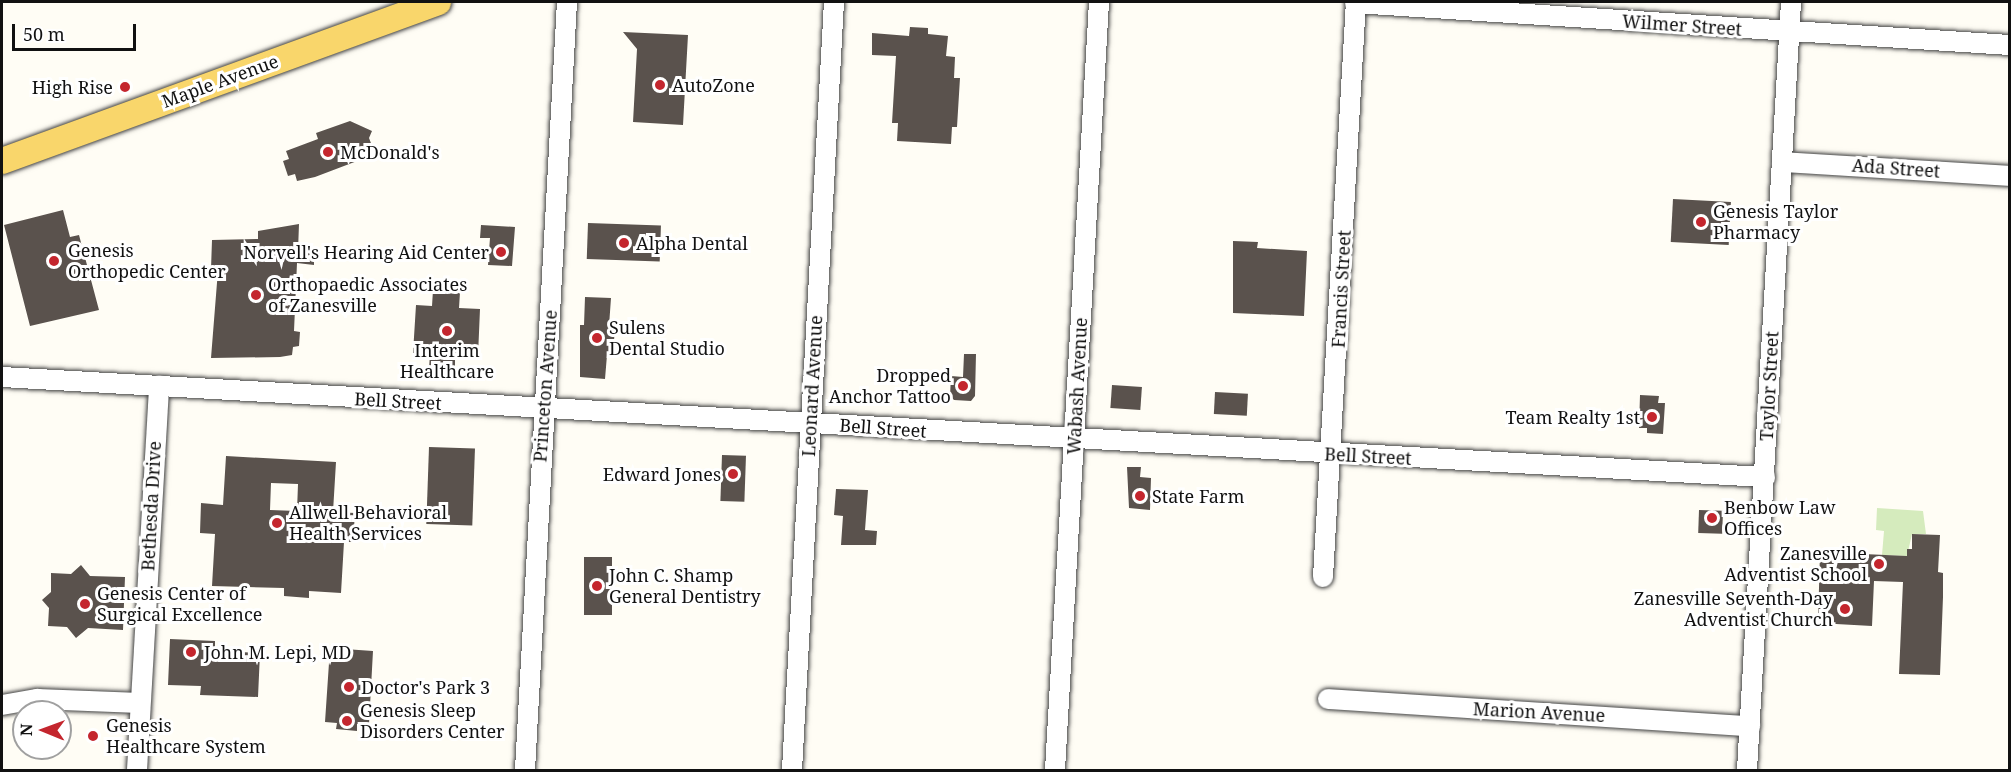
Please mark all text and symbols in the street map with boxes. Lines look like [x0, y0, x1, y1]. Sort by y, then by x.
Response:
street label: Wilmer Street [1621, 10, 1743, 40]
scale bar [15, 12, 140, 50]
text: 50 m [23, 22, 65, 46]
street label: Maple Avenue [159, 50, 281, 112]
place label: AutoZone [672, 74, 755, 96]
place label: High Rise [32, 76, 113, 98]
marker: AutoZone [653, 78, 667, 92]
marker: High Rise [118, 80, 132, 94]
place label: McDonald's [340, 141, 440, 163]
marker: McDonald's [321, 145, 335, 159]
street label: Ada Street [1851, 154, 1941, 182]
place label: Genesis Taylor Pharmacy [1713, 201, 1838, 244]
marker: Genesis Taylor Pharmacy [1694, 215, 1708, 229]
street label: Francis Street [1327, 229, 1355, 349]
place label: Alpha Dental [636, 232, 748, 254]
marker: Alpha Dental [617, 236, 631, 250]
place label: Genesis Orthopedic Center [68, 240, 226, 282]
place label: Norvell's Hearing Aid Center [243, 241, 489, 263]
marker: Norvell's Hearing Aid Center [494, 245, 508, 259]
marker: Genesis Orthopedic Center [45, 252, 63, 270]
place label: Orthopaedic Associates of Zanesville [268, 274, 467, 316]
marker: Orthopaedic Associates of Zanesville [249, 288, 263, 302]
street label: Princeton Avenue [529, 309, 561, 463]
street label: Leonard Avenue [798, 315, 826, 457]
place label: Sulens Dental Studio [609, 317, 725, 360]
street label: Wabash Avenue [1063, 317, 1091, 455]
marker: Interim Healthcare [440, 324, 454, 338]
marker: Sulens Dental Studio [590, 331, 604, 345]
street label: Taylor Street [1755, 331, 1783, 441]
place label: Interim Healthcare [400, 340, 494, 382]
place label: Dropped Anchor Tattoo [829, 365, 951, 407]
marker: Dropped Anchor Tattoo [956, 379, 970, 393]
street label: Bell Street [354, 388, 442, 414]
place label: Team Realty 1st [1506, 406, 1640, 428]
marker: Team Realty 1st [1645, 410, 1659, 424]
street label: Bell Street [839, 414, 927, 442]
street label: Bethesda Drive [137, 440, 165, 572]
street label: Bell Street [1324, 443, 1412, 469]
place label: Edward Jones [603, 463, 721, 485]
marker: Edward Jones [726, 467, 740, 481]
place label: State Farm [1152, 485, 1244, 507]
marker: State Farm [1133, 489, 1147, 503]
place label: Benbow Law Offices [1724, 497, 1836, 540]
place label: Allwell Behavioral Health Services [289, 502, 447, 544]
marker: Benbow Law Offices [1705, 511, 1719, 525]
marker: Allwell Behavioral Health Services [270, 516, 284, 530]
place label: Zanesville Adventist School [1724, 543, 1867, 586]
marker: Zanesville Adventist School [1872, 557, 1886, 571]
place label: John C. Shamp General Dentistry [609, 565, 761, 608]
marker: John C. Shamp General Dentistry [590, 579, 604, 593]
place label: Genesis Center of Surgical Excellence [97, 583, 262, 626]
place label: Zanesville Seventh-Day Adventist Church [1634, 588, 1833, 630]
marker: Genesis Center of Surgical Excellence [78, 597, 92, 611]
marker: Zanesville Seventh-Day Adventist Church [1838, 602, 1852, 616]
place label: John M. Lepi, MD [204, 641, 351, 663]
marker: John M. Lepi, MD [182, 643, 200, 661]
place label: Doctor's Park 3 [361, 676, 490, 698]
marker: Doctor's Park 3 [342, 680, 356, 694]
street label: Marion Avenue [1472, 698, 1606, 726]
north arrow [12, 700, 72, 760]
place label: Genesis Sleep Disorders Center [360, 700, 505, 742]
marker: Genesis Sleep Disorders Center [338, 712, 356, 730]
place label: Genesis Healthcare System [106, 715, 266, 758]
text: N [15, 723, 37, 736]
marker: Genesis Healthcare System [84, 727, 102, 745]

